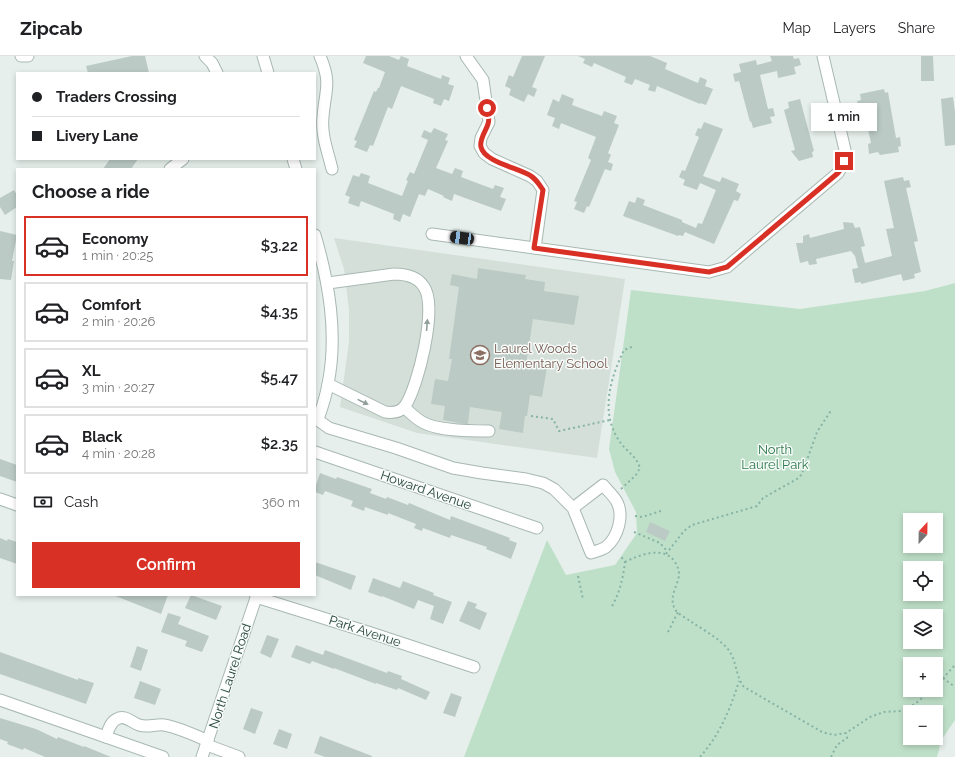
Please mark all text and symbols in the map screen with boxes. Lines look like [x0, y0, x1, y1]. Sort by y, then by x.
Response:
text: Zipcab [20, 17, 82, 39]
text: Map [783, 20, 811, 36]
text: Layers [833, 20, 876, 36]
text: Share [898, 20, 935, 36]
text: Traders Crossing [56, 88, 177, 106]
route start [478, 99, 496, 117]
callout: 1 min [811, 103, 877, 131]
text: 1 min [828, 109, 860, 124]
text: Livery Lane [56, 127, 138, 145]
route end [835, 152, 853, 170]
text: Choose a ride [32, 181, 150, 202]
icon: car [34, 228, 70, 264]
text: Economy [82, 230, 149, 248]
car [449, 230, 475, 246]
text: $3.22 [261, 237, 298, 255]
text: 1 min · 20:25 [82, 248, 153, 263]
icon: car [34, 294, 70, 330]
text: Comfort [82, 296, 141, 314]
text: $4.35 [260, 303, 298, 321]
text: 2 min · 20:26 [82, 314, 155, 329]
one-way arrow [424, 319, 431, 331]
place label: Laurel Woods Elementary School [494, 341, 608, 371]
school or university icon: Laurel Woods Elementary School [469, 344, 491, 366]
icon: car [34, 360, 70, 396]
text: XL [82, 362, 100, 380]
text: $5.47 [260, 369, 298, 387]
text: 3 min · 20:27 [82, 380, 155, 395]
one-way arrow [358, 399, 369, 405]
icon: car [34, 426, 70, 462]
text: Black [82, 428, 122, 446]
text: $2.35 [261, 435, 298, 453]
park label: North Laurel Park [741, 442, 809, 472]
text: 4 min · 20:28 [82, 446, 156, 461]
street label: Howard Avenue [378, 467, 474, 513]
icon: cash [32, 491, 54, 513]
text: Cash [64, 493, 98, 511]
text: 360 m [262, 495, 300, 510]
north arrow [903, 513, 943, 553]
map controls [903, 513, 943, 745]
button: Confirm [32, 542, 300, 588]
button: locate [903, 561, 943, 601]
button: layers [903, 609, 943, 649]
street label: Park Avenue [327, 612, 403, 650]
street label: North Laurel Road [206, 622, 254, 730]
button: + [903, 657, 943, 697]
button: − [903, 705, 943, 745]

